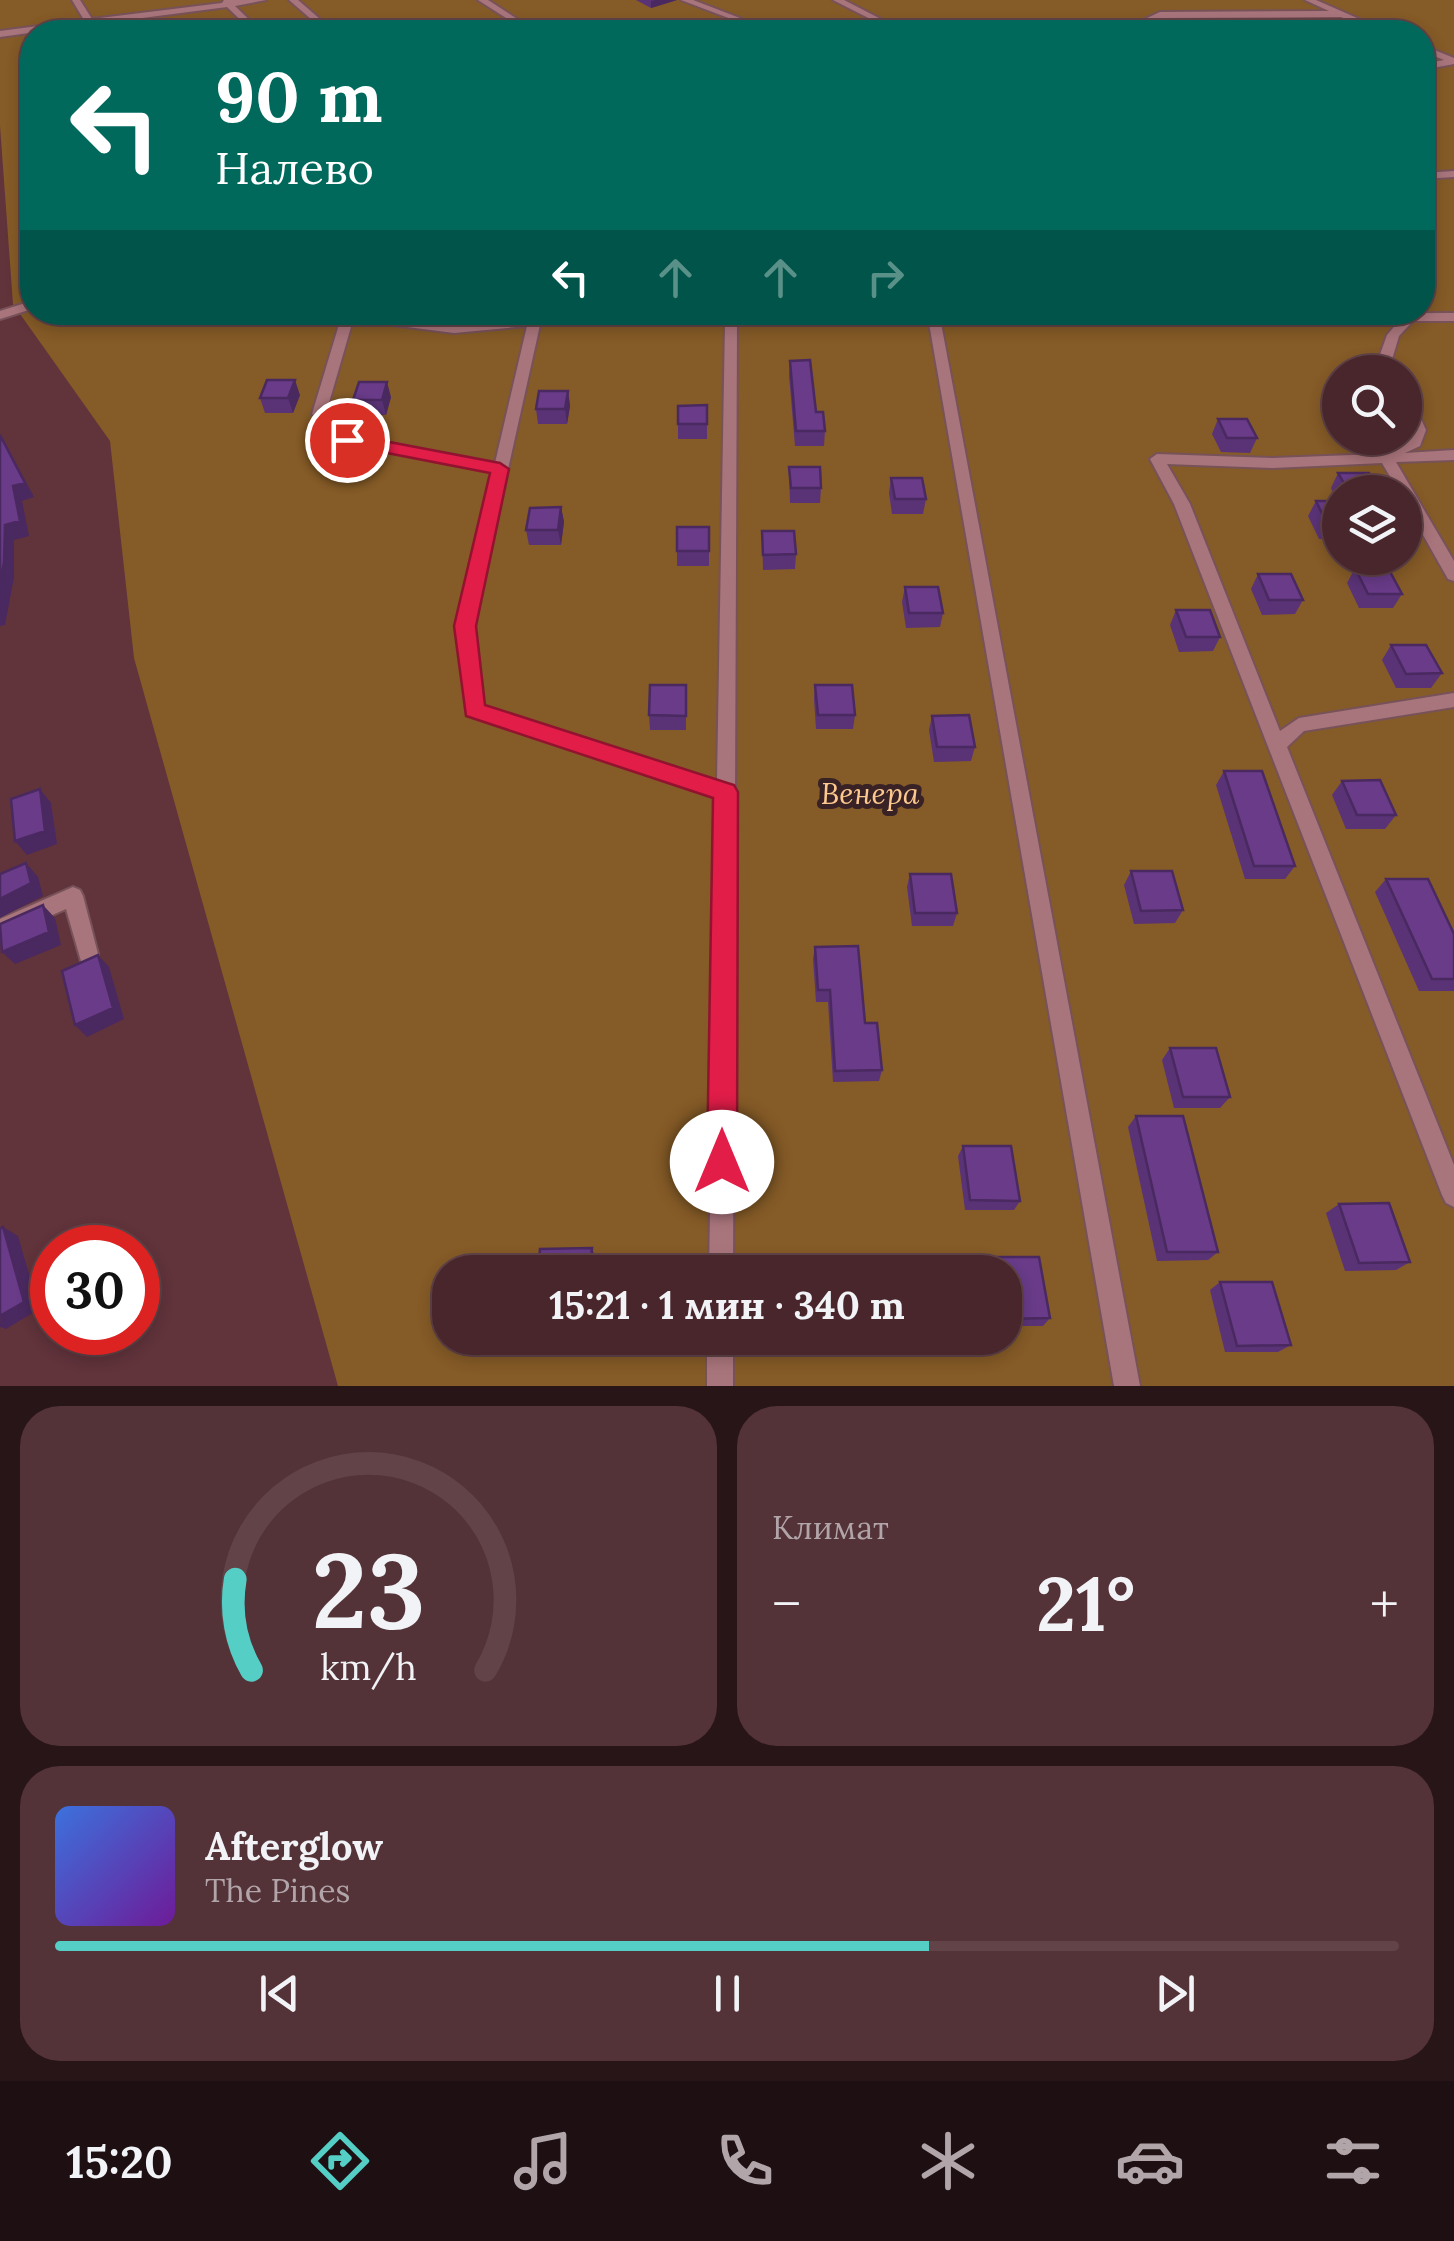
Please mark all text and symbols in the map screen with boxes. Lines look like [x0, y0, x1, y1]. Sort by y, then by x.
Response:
text: 90 m [215, 52, 383, 141]
icon: left [50, 60, 180, 190]
text: Налево [215, 139, 374, 196]
icon: left [543, 250, 598, 305]
icon: ahead [648, 250, 703, 305]
icon: ahead [753, 250, 808, 305]
icon: right [858, 250, 913, 305]
map controls [1322, 355, 1422, 575]
button: search [1322, 355, 1422, 455]
pin [305, 398, 390, 483]
icon: arrive [320, 413, 375, 468]
button: layers [1322, 475, 1422, 575]
park label: Венера [821, 774, 920, 812]
position arrow [670, 1110, 774, 1214]
speed limit sign: 30 [30, 1225, 160, 1355]
text: 15:21 · 1 мин · 340 m [549, 1281, 905, 1329]
text: Климат [772, 1507, 889, 1548]
text: 23 [312, 1523, 425, 1656]
text: 21° [1036, 1556, 1135, 1652]
text: − [772, 1569, 801, 1639]
text: + [1370, 1569, 1399, 1639]
text: km/h [320, 1644, 417, 1690]
text: Afterglow [205, 1822, 383, 1870]
text: The Pines [205, 1870, 350, 1911]
icon: previous [252, 1966, 307, 2021]
icon: pause [700, 1966, 755, 2021]
icon: next [1148, 1966, 1203, 2021]
icon: directions [305, 2126, 375, 2196]
icon: music [508, 2126, 578, 2196]
icon: phone [710, 2126, 780, 2196]
icon: climate [913, 2126, 983, 2196]
icon: car [1115, 2126, 1185, 2196]
icon: filters [1318, 2126, 1388, 2196]
text: 15:20 [66, 2133, 173, 2190]

